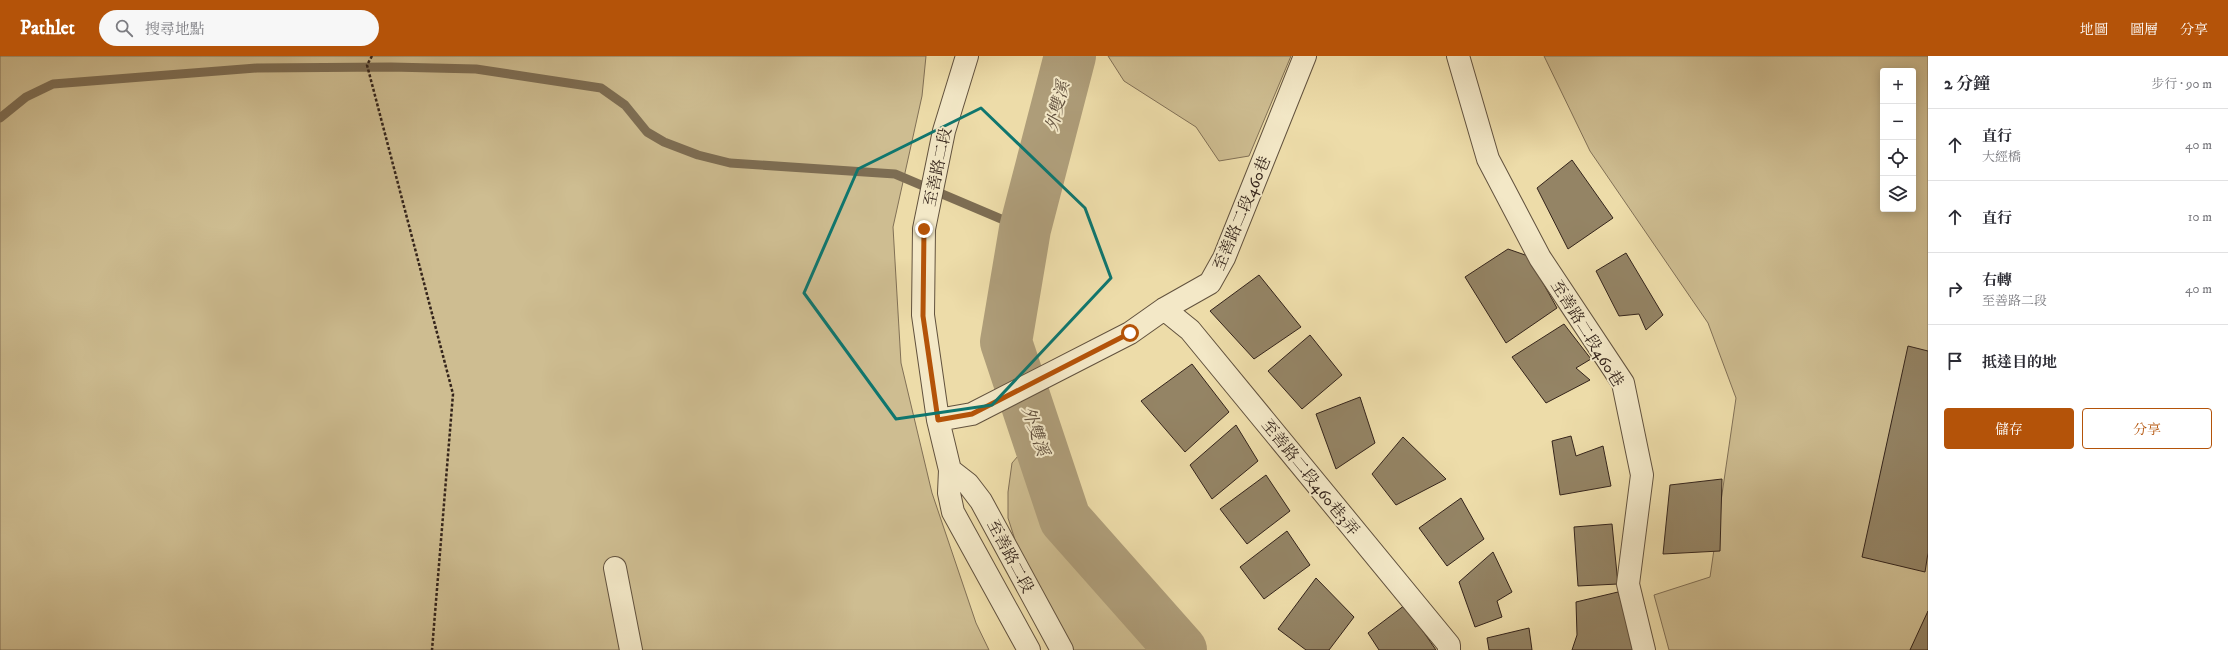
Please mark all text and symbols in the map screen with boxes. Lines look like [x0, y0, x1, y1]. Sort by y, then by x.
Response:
search box [99, 10, 379, 46]
text: Pathlet [20, 17, 75, 40]
icon: search [113, 17, 135, 39]
text: 搜尋地點 [145, 20, 205, 39]
text: 地圖 [2080, 21, 2108, 39]
text: 圖層 [2130, 21, 2158, 39]
text: 分享 [2180, 21, 2208, 39]
map controls [1880, 68, 1916, 212]
button: + [1880, 68, 1916, 104]
text: 2 分鐘 [1944, 73, 1990, 95]
text: 步行 · 90 m [2151, 76, 2212, 92]
water label: 外雙溪 [1041, 77, 1075, 134]
button: − [1880, 104, 1916, 140]
street label: 至善路二段 [920, 126, 956, 208]
text: 直行 [1982, 127, 2012, 146]
icon: ahead [1944, 134, 1966, 156]
text: 40 m [2185, 137, 2212, 153]
button: locate [1880, 140, 1916, 176]
text: 大經橋 [1982, 149, 2021, 165]
street label: 至善路二段460巷 [1209, 153, 1275, 274]
button: layers [1880, 176, 1916, 212]
icon: ahead [1944, 206, 1966, 228]
text: 直行 [1982, 209, 2012, 228]
text: 10 m [2188, 209, 2212, 225]
route end [915, 220, 933, 238]
text: 右轉 [1982, 271, 2012, 290]
street label: 至善路二段460巷 [1546, 276, 1628, 391]
icon: right [1944, 278, 1966, 300]
text: 40 m [2185, 281, 2212, 297]
text: 至善路二段 [1982, 293, 2047, 309]
route start [1121, 324, 1139, 342]
icon: arrive [1944, 350, 1966, 372]
text: 抵達目的地 [1982, 353, 2057, 372]
water label: 外雙溪 [1016, 404, 1054, 461]
button: 儲存 [1944, 408, 2074, 449]
button: 分享 [2082, 408, 2212, 449]
street label: 至善路二段460巷3弄 [1257, 415, 1363, 540]
street label: 至善路二段 [983, 516, 1038, 596]

